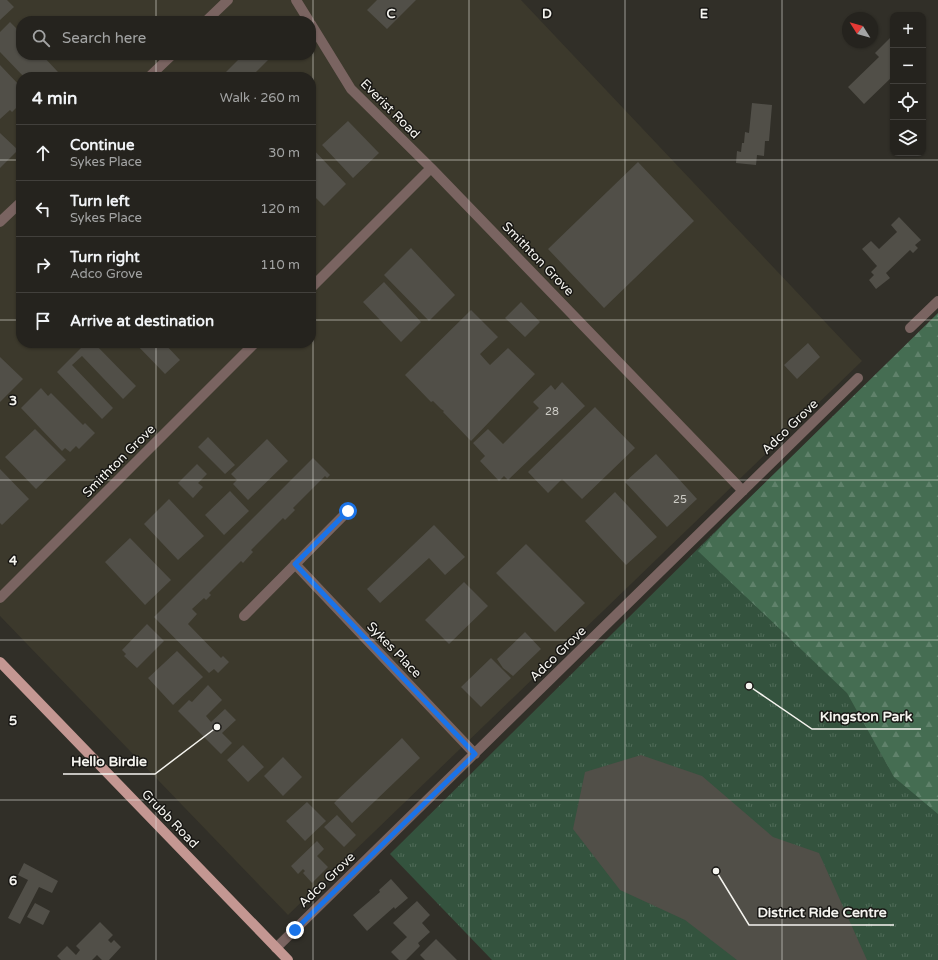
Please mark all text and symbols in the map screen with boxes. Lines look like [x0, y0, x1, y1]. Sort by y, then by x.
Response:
text: C [386, 6, 396, 22]
text: D [542, 6, 552, 22]
text: E [700, 6, 708, 22]
north arrow [842, 12, 878, 48]
map controls [890, 12, 926, 156]
button: + [890, 12, 926, 48]
search box [16, 16, 316, 60]
icon: search [30, 27, 52, 49]
text: Search here [62, 29, 146, 47]
button: − [890, 48, 926, 84]
street label: Everist Road [357, 76, 423, 142]
button: locate [890, 84, 926, 120]
text: 4 min [32, 88, 77, 109]
text: Walk · 260 m [220, 90, 300, 106]
button: layers [890, 120, 926, 156]
text: Continue [70, 136, 134, 154]
icon: ahead [32, 142, 54, 164]
text: 30 m [268, 145, 300, 161]
text: Sykes Place [70, 154, 142, 170]
text: Turn left [70, 192, 130, 210]
icon: left [32, 198, 54, 220]
text: 120 m [260, 201, 300, 217]
text: Sykes Place [70, 210, 142, 226]
street label: Smithton Grove [499, 219, 577, 299]
text: Turn right [70, 248, 140, 266]
icon: right [32, 254, 54, 276]
text: 110 m [260, 257, 300, 273]
text: Adco Grove [70, 266, 143, 282]
icon: arrive [32, 310, 54, 332]
text: Arrive at destination [70, 312, 214, 330]
text: 3 [9, 393, 17, 409]
street label: Adco Grove [758, 396, 822, 458]
house number: 28 [545, 405, 559, 418]
street label: Smithton Grove [79, 421, 159, 501]
house number: 25 [673, 493, 687, 506]
route start [339, 502, 357, 520]
text: 4 [9, 553, 18, 569]
street label: Sykes Place [363, 619, 425, 681]
street label: Adco Grove [526, 623, 590, 685]
callout: Kingston Park [812, 703, 921, 729]
text: Kingston Park [820, 708, 913, 725]
text: 5 [9, 713, 17, 729]
callout: Hello Birdie [63, 748, 155, 774]
text: Hello Birdie [71, 753, 147, 770]
street label: Grubb Road [138, 786, 202, 852]
street label: Adco Grove [295, 849, 359, 911]
text: 6 [9, 873, 17, 889]
callout: District Ride Centre [749, 899, 894, 925]
text: District Ride Centre [757, 904, 887, 921]
route end [286, 921, 304, 939]

